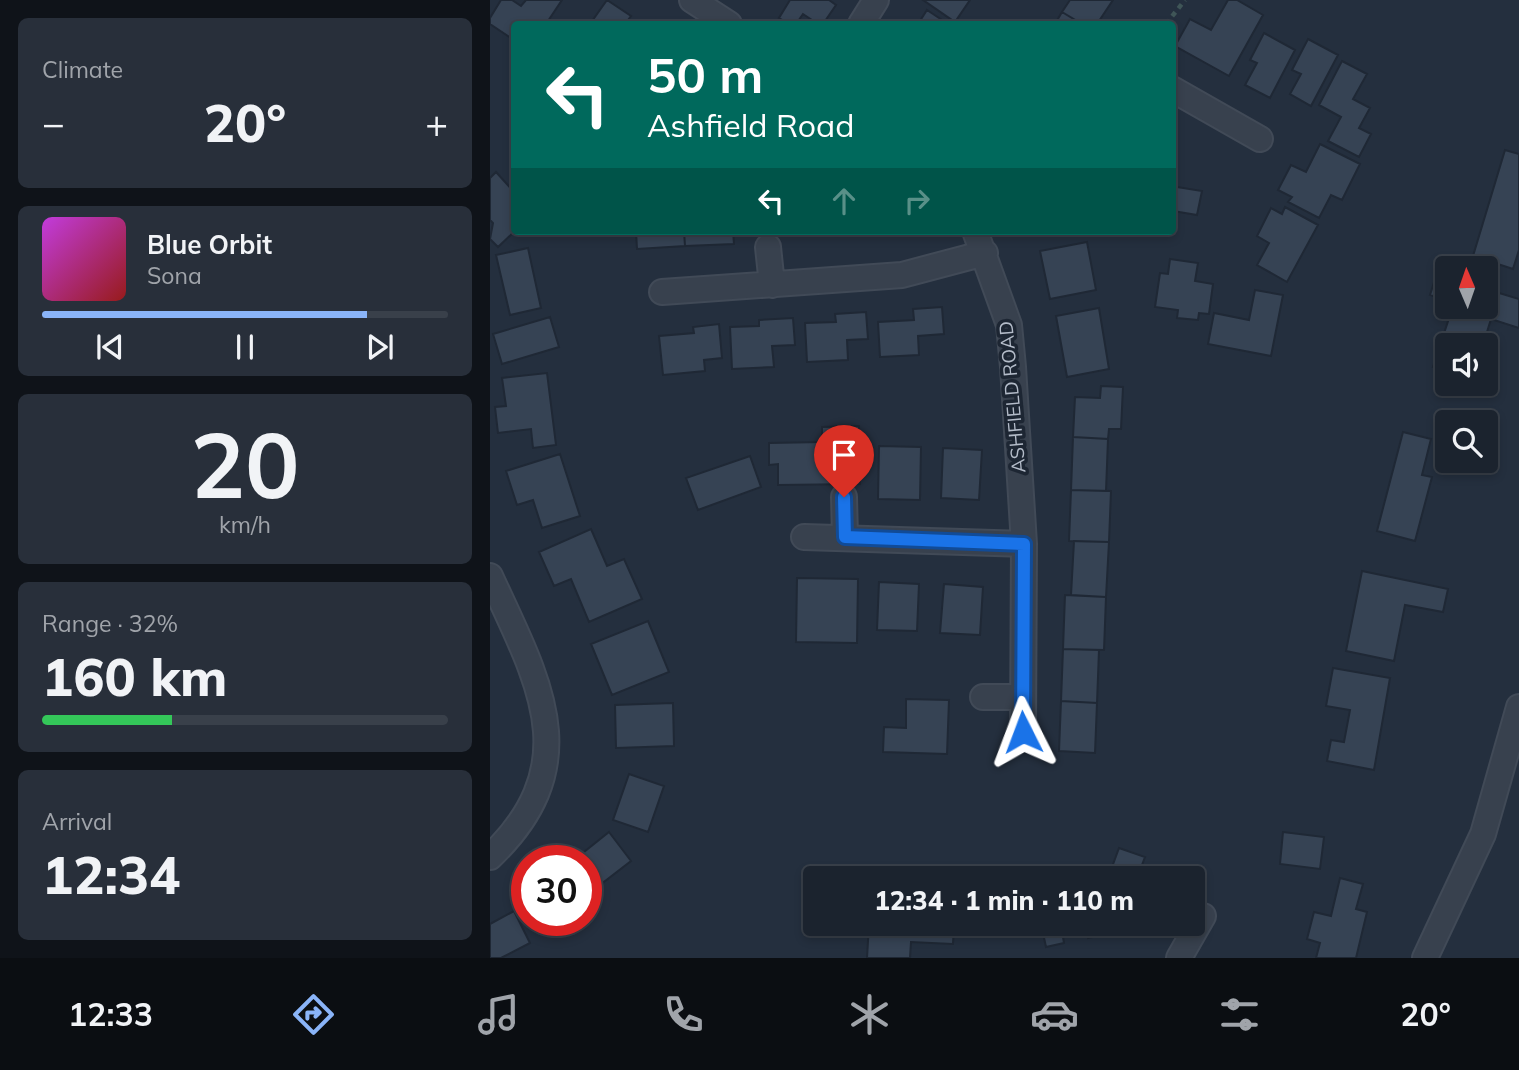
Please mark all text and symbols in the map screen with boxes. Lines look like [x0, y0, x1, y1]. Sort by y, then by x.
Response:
text: 50 m [647, 44, 763, 105]
icon: left [532, 49, 623, 140]
text: Climate [42, 55, 123, 84]
text: 20° [204, 90, 286, 155]
text: − [42, 99, 65, 147]
text: + [425, 99, 448, 147]
text: Ashfield Road [647, 105, 854, 145]
icon: left [752, 182, 790, 220]
icon: ahead [825, 182, 863, 220]
icon: right [898, 182, 936, 220]
text: Blue Orbit [147, 228, 272, 261]
north arrow [1435, 256, 1498, 318]
map controls [1435, 256, 1498, 473]
text: Sona [147, 261, 202, 290]
street label: ASHFIELD ROAD [993, 320, 1031, 474]
icon: previous [91, 328, 129, 366]
icon: pause [226, 328, 264, 366]
icon: next [361, 328, 399, 366]
button: sound [1435, 333, 1498, 396]
text: 20 [190, 407, 300, 521]
button: search [1435, 410, 1498, 473]
pin [814, 425, 874, 497]
icon: arrive [825, 436, 863, 474]
text: km/h [219, 510, 271, 539]
text: Range · 32% [42, 609, 178, 638]
text: 160 km [42, 644, 227, 709]
position arrow [986, 695, 1060, 769]
text: Arrival [42, 807, 112, 836]
text: 12:34 [42, 842, 180, 907]
speed limit sign: 30 [511, 845, 602, 936]
text: 12:34 · 1 min · 110 m [874, 884, 1134, 917]
icon: directions [289, 990, 338, 1039]
icon: music [474, 990, 523, 1039]
icon: phone [659, 990, 708, 1039]
icon: climate [845, 990, 894, 1039]
icon: car [1030, 990, 1079, 1039]
icon: filters [1215, 990, 1264, 1039]
text: 12:33 [68, 994, 153, 1034]
text: 20° [1400, 994, 1451, 1034]

